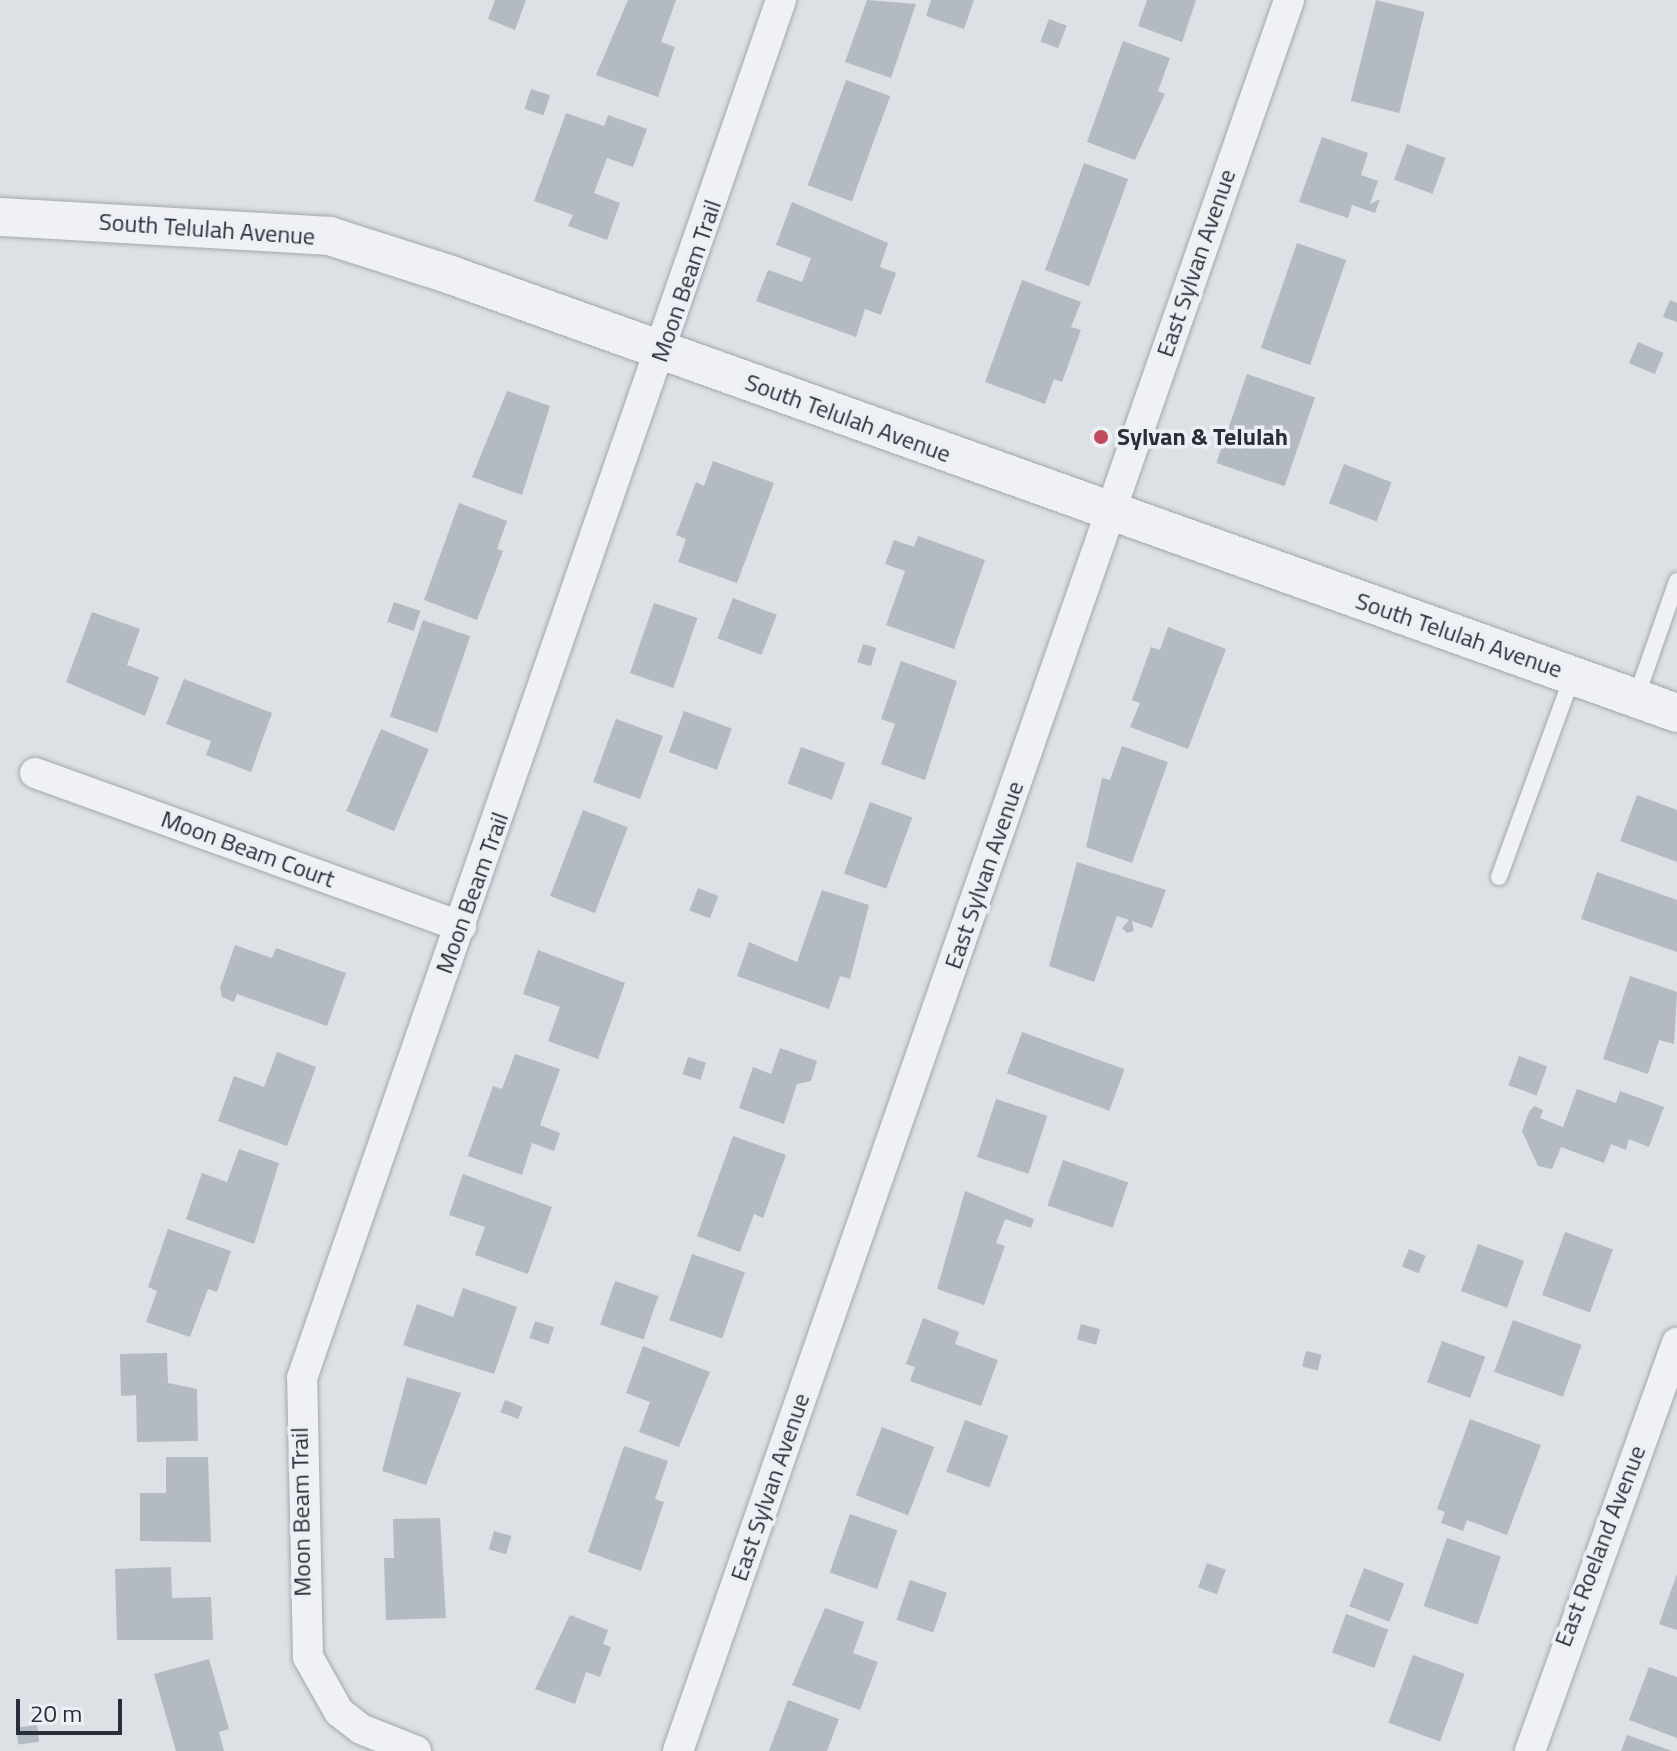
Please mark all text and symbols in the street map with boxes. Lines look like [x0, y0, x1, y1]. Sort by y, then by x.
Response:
street label: East Sylvan Avenue [1150, 165, 1242, 361]
street label: Moon Beam Trail [645, 196, 727, 366]
street label: South Telulah Avenue [98, 207, 316, 251]
street label: South Telulah Avenue [741, 367, 955, 469]
place label: Sylvan & Telulah [1117, 423, 1288, 451]
marker: Sylvan & Telulah [1092, 428, 1110, 446]
street label: South Telulah Avenue [1352, 586, 1566, 684]
street label: East Sylvan Avenue [938, 777, 1030, 973]
street label: Moon Beam Court [157, 804, 339, 894]
street label: Moon Beam Trail [429, 808, 515, 978]
street label: East Sylvan Avenue [724, 1389, 816, 1585]
street label: Moon Beam Trail [285, 1427, 317, 1597]
street label: East Roeland Avenue [1548, 1441, 1652, 1651]
scale bar [20, 1683, 126, 1733]
text: 20 m [30, 1695, 82, 1731]

